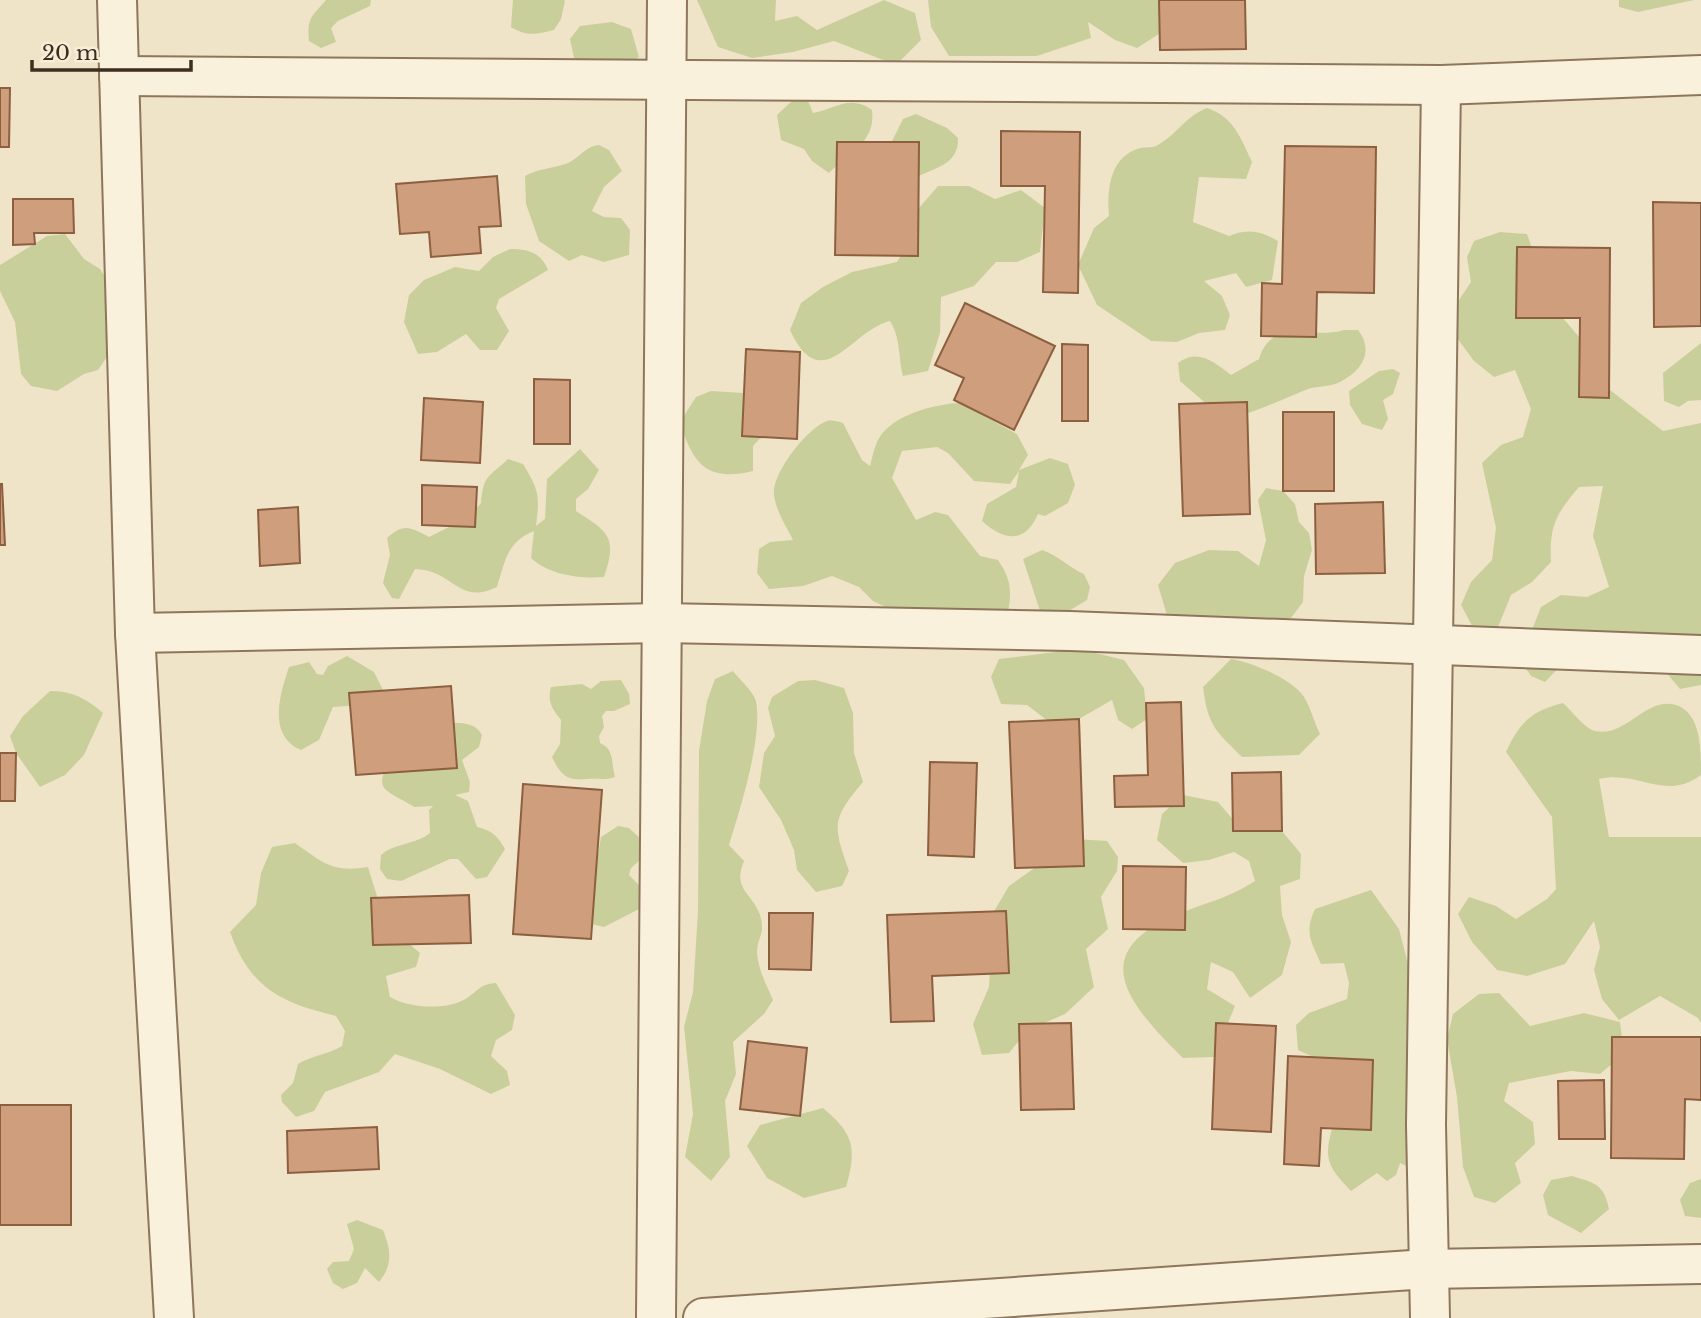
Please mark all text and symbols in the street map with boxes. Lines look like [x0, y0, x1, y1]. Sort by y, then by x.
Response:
scale bar [32, 28, 191, 72]
text: 20 m [42, 40, 99, 66]

